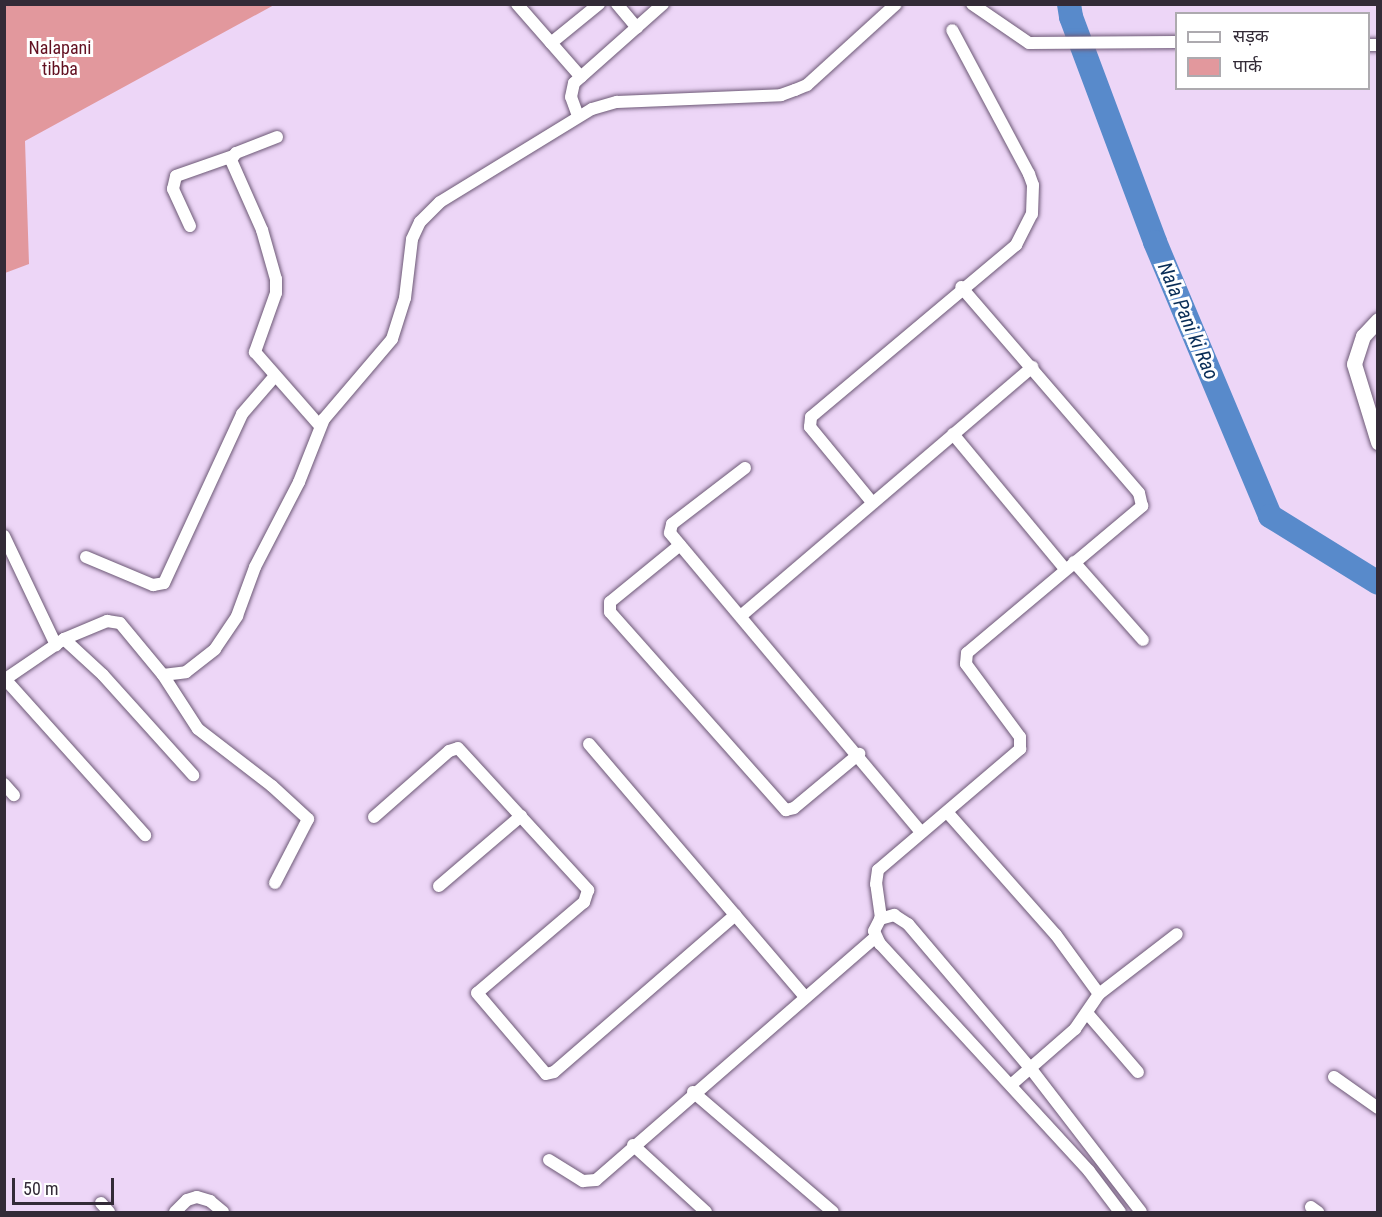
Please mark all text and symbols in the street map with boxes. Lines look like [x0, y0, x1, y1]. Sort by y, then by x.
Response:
legend [1175, 12, 1370, 90]
text: सड़क [1233, 25, 1269, 46]
park label: Nalapani tibba [29, 38, 91, 80]
text: पार्क [1233, 55, 1262, 76]
water label: Nala Pani ki Rao [1153, 259, 1223, 383]
scale bar [15, 1166, 117, 1204]
text: 50 m [23, 1178, 58, 1199]

